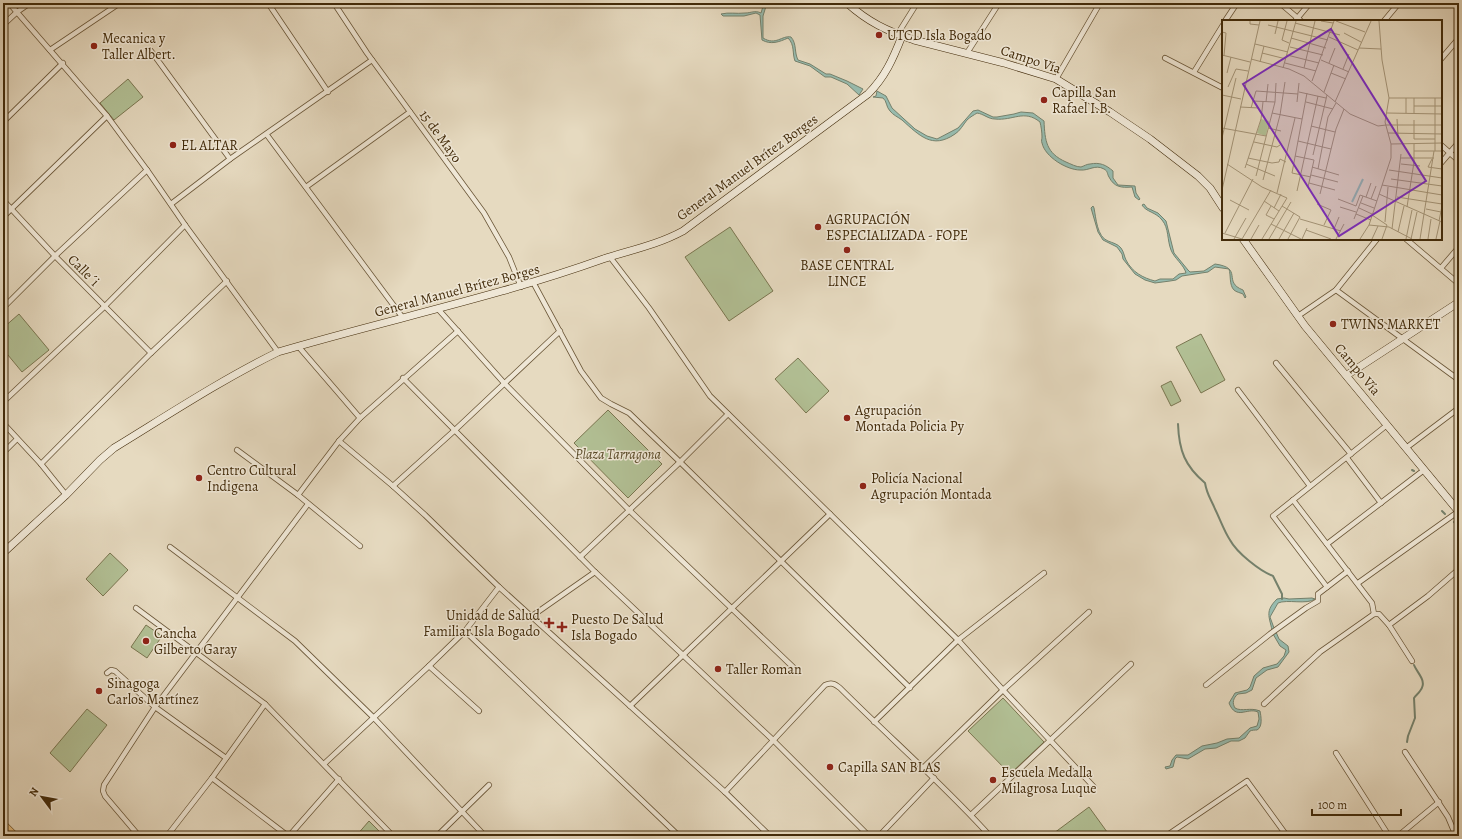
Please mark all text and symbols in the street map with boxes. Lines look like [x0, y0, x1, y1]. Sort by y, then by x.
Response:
inset map [1222, 20, 1442, 240]
place label: UTCD Isla Bogado [887, 26, 992, 45]
place label: Mecanica y Taller Albert. [102, 29, 176, 64]
marker: UTCD Isla Bogado [874, 30, 884, 40]
marker: Mecanica y Taller Albert. [89, 41, 99, 51]
street label: Campo Vía [998, 41, 1064, 78]
place label: Capilla San Rafael I.B. [1052, 83, 1116, 118]
marker: Capilla San Rafael I.B. [1039, 95, 1049, 105]
street label: 15 de Mayo [415, 106, 466, 167]
street label: General Manuel Brítez Borges [673, 110, 822, 225]
place label: EL ALTAR [181, 136, 238, 155]
marker: EL ALTAR [168, 140, 178, 150]
place label: AGRUPACIÓN ESPECIALIZADA - FOPE [825, 210, 968, 245]
marker: AGRUPACIÓN ESPECIALIZADA - FOPE [813, 222, 823, 232]
marker: BASE CENTRAL LINCE [842, 245, 852, 255]
street label: Calle´i [64, 250, 104, 291]
place label: BASE CENTRAL LINCE [800, 256, 895, 291]
street label: General Manuel Brítez Borges [372, 259, 542, 322]
place label: TWINS MARKET [1341, 315, 1441, 334]
marker: TWINS MARKET [1328, 319, 1338, 329]
street label: Campo Vía [1330, 339, 1385, 400]
place label: Agrupación Montada Policia Py [854, 401, 965, 436]
marker: Agrupación Montada Policia Py [842, 413, 852, 423]
park label: Plaza Tarragona [575, 445, 662, 464]
place label: Centro Cultural Indigena [207, 461, 297, 496]
place label: Policía Nacional Agrupación Montada [870, 469, 992, 504]
marker: Centro Cultural Indigena [194, 473, 204, 483]
marker: Policía Nacional Agrupación Montada [858, 481, 868, 491]
place label: Unidad de Salud Familiar Isla Bogado [423, 606, 540, 641]
place label: Puesto De Salud Isla Bogado [571, 610, 664, 645]
marker: Unidad de Salud Familiar Isla Bogado [543, 617, 555, 629]
marker: Puesto De Salud Isla Bogado [556, 621, 568, 633]
place label: Cancha Gilberto Garay [154, 624, 238, 659]
marker: Cancha Gilberto Garay [141, 636, 151, 646]
place label: Taller Roman [726, 660, 802, 679]
marker: Taller Roman [713, 664, 723, 674]
place label: Sinagoga Carlos Martínez [107, 674, 199, 709]
marker: Sinagoga Carlos Martínez [94, 686, 104, 696]
place label: Capilla SAN BLAS [838, 758, 941, 777]
marker: Capilla SAN BLAS [825, 762, 835, 772]
place label: Escuela Medalla Milagrosa Luque [1001, 763, 1096, 798]
marker: Escuela Medalla Milagrosa Luque [988, 775, 998, 785]
north arrow [22, 777, 62, 817]
text: N [25, 785, 42, 799]
scale bar [1312, 791, 1401, 817]
text: 100 m [1318, 797, 1347, 813]

